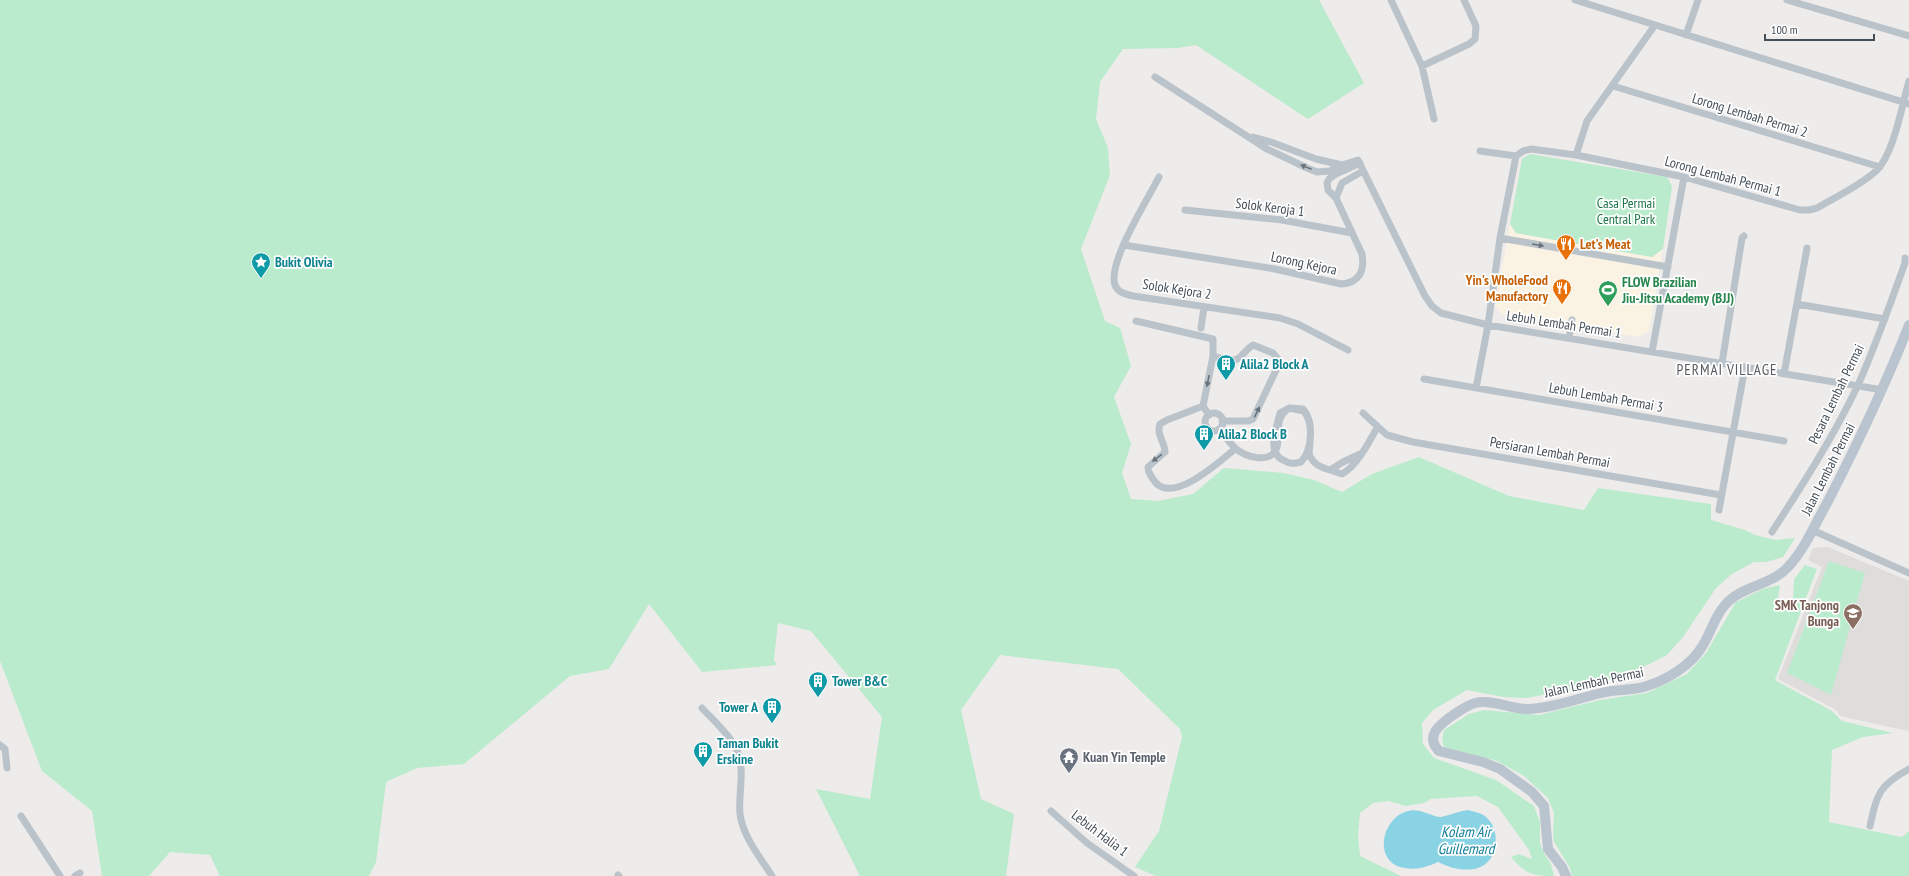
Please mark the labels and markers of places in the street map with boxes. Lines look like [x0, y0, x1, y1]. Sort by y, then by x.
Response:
restaurant icon: Let's Meat [1555, 233, 1577, 261]
place label: Let's Meat [1580, 235, 1631, 253]
place icon: Bukit Olivia [250, 251, 272, 279]
place label: Bukit Olivia [275, 253, 333, 271]
place label: Yin's WholeFood Manufactory [1464, 271, 1548, 305]
place label: FLOW Brazilian Jiu-Jitsu Academy (BJJ) [1621, 273, 1734, 307]
restaurant icon: Yin's WholeFood Manufactory [1551, 277, 1573, 305]
sports icon: FLOW Brazilian Jiu-Jitsu Academy (BJJ) [1597, 279, 1619, 307]
building icon: Alila2 Block A [1215, 353, 1237, 381]
place label: Alila2 Block A [1239, 355, 1310, 373]
building icon: Alila2 Block B [1193, 423, 1215, 451]
place label: Alila2 Block B [1217, 425, 1287, 443]
place label: SMK Tanjong Bunga [1775, 596, 1839, 630]
school or university icon: SMK Tanjong Bunga [1842, 602, 1864, 630]
building icon: Tower B&C [807, 670, 829, 698]
place label: Tower B&C [832, 672, 888, 690]
building icon: Tower A [761, 696, 783, 724]
place label: Tower A [719, 698, 759, 716]
place label: Taman Bukit Erskine [717, 734, 779, 768]
building icon: Taman Bukit Erskine [692, 740, 714, 768]
temple icon: Kuan Yin Temple [1058, 746, 1080, 774]
place label: Kuan Yin Temple [1083, 748, 1166, 766]

